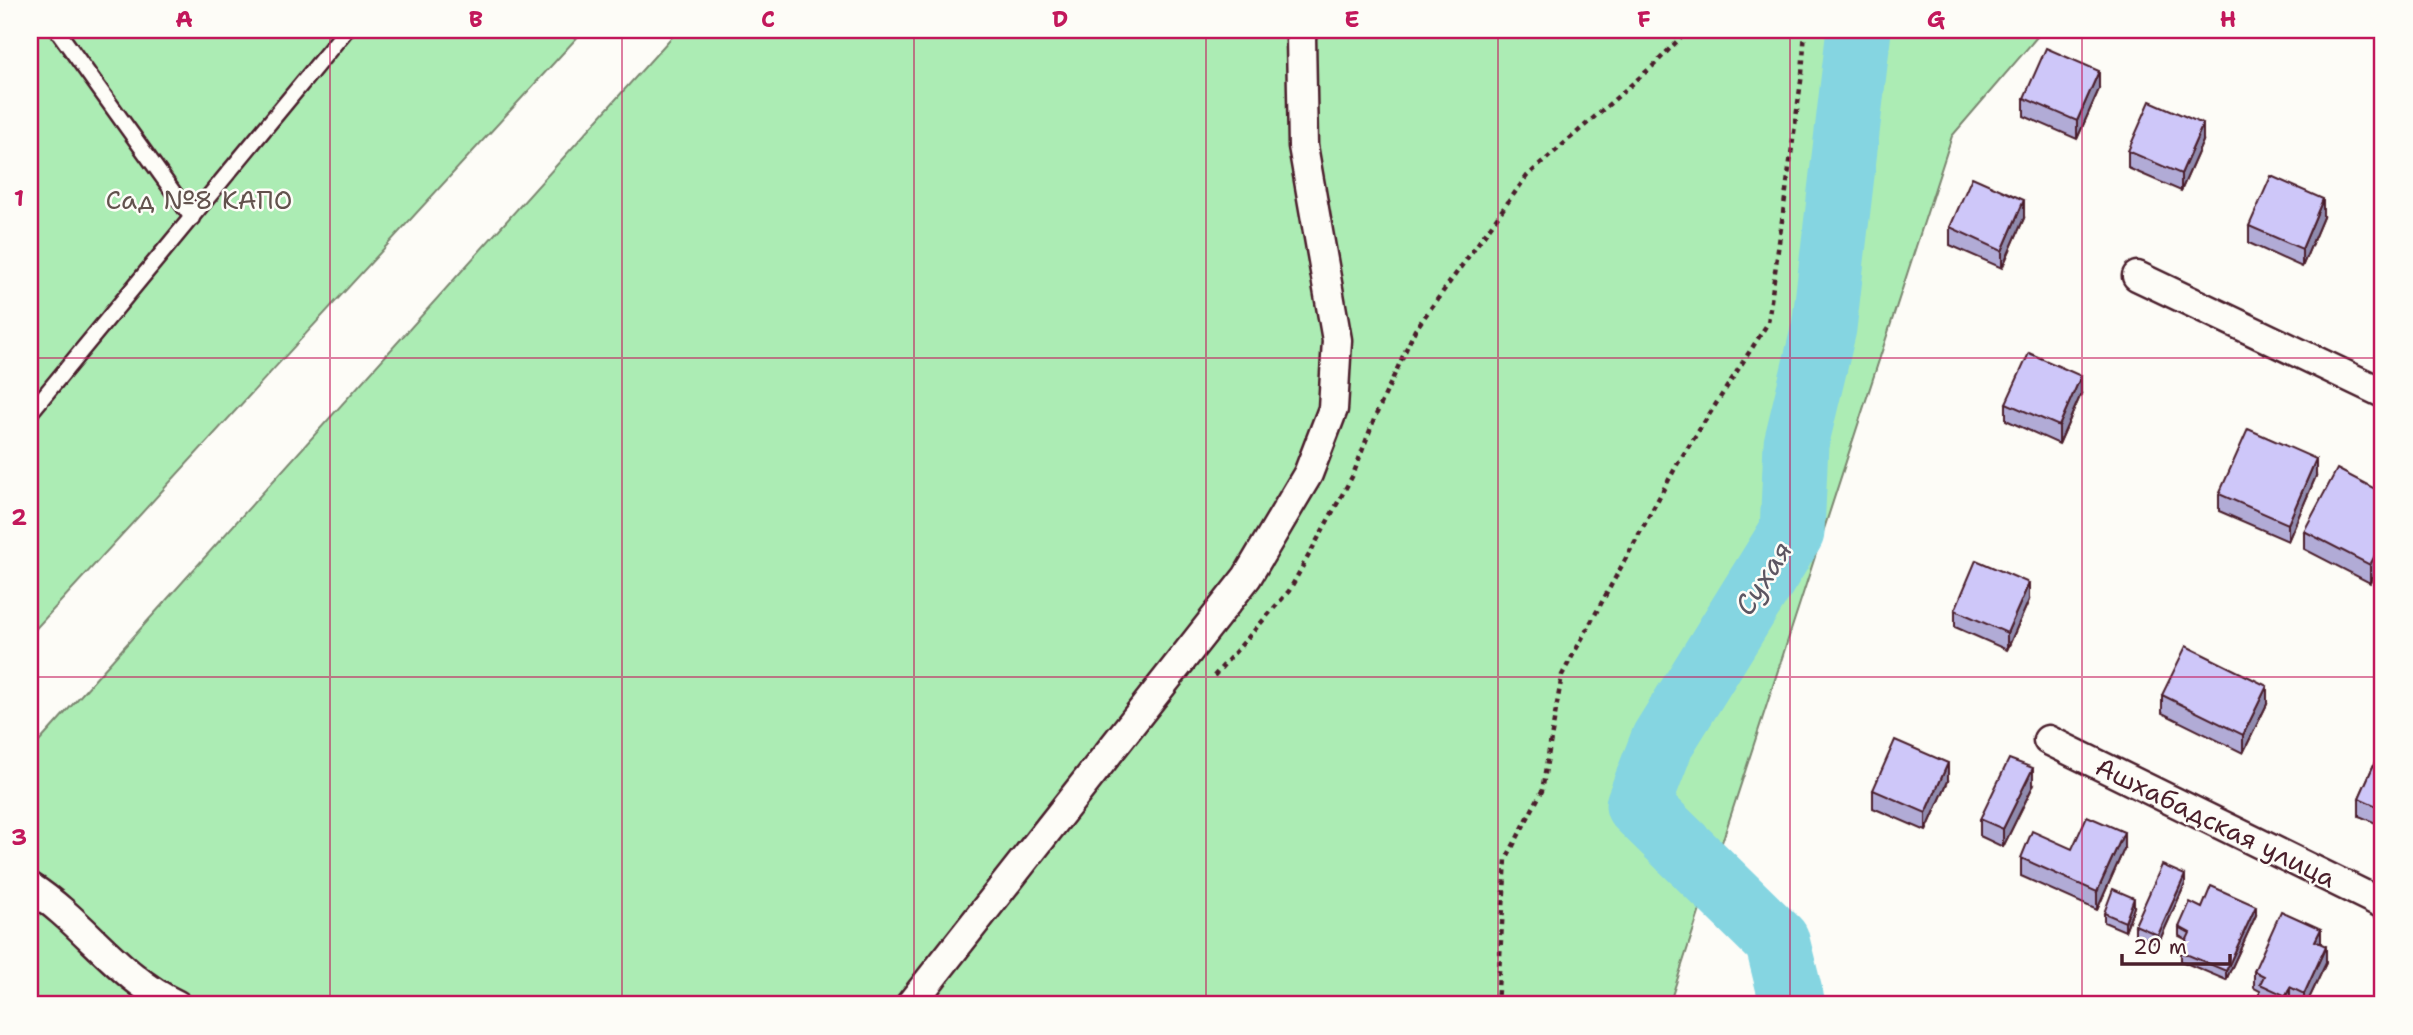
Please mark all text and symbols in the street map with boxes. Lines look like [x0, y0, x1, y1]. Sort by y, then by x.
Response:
text: A [175, 4, 193, 34]
text: B [469, 4, 483, 34]
text: C [761, 4, 775, 34]
text: D [1052, 4, 1068, 34]
text: E [1344, 4, 1360, 34]
text: F [1637, 4, 1651, 34]
text: G [1927, 4, 1946, 34]
text: H [2220, 4, 2236, 34]
park label: Сад №8 КАПО [106, 182, 292, 217]
text: 1 [14, 183, 24, 213]
text: 2 [11, 502, 27, 532]
water label: Сухая [1726, 534, 1800, 622]
street label: Ашхабадская улица [2090, 749, 2342, 895]
text: 3 [11, 822, 27, 852]
scale bar [2122, 923, 2231, 967]
text: 20 m [2133, 933, 2187, 961]

